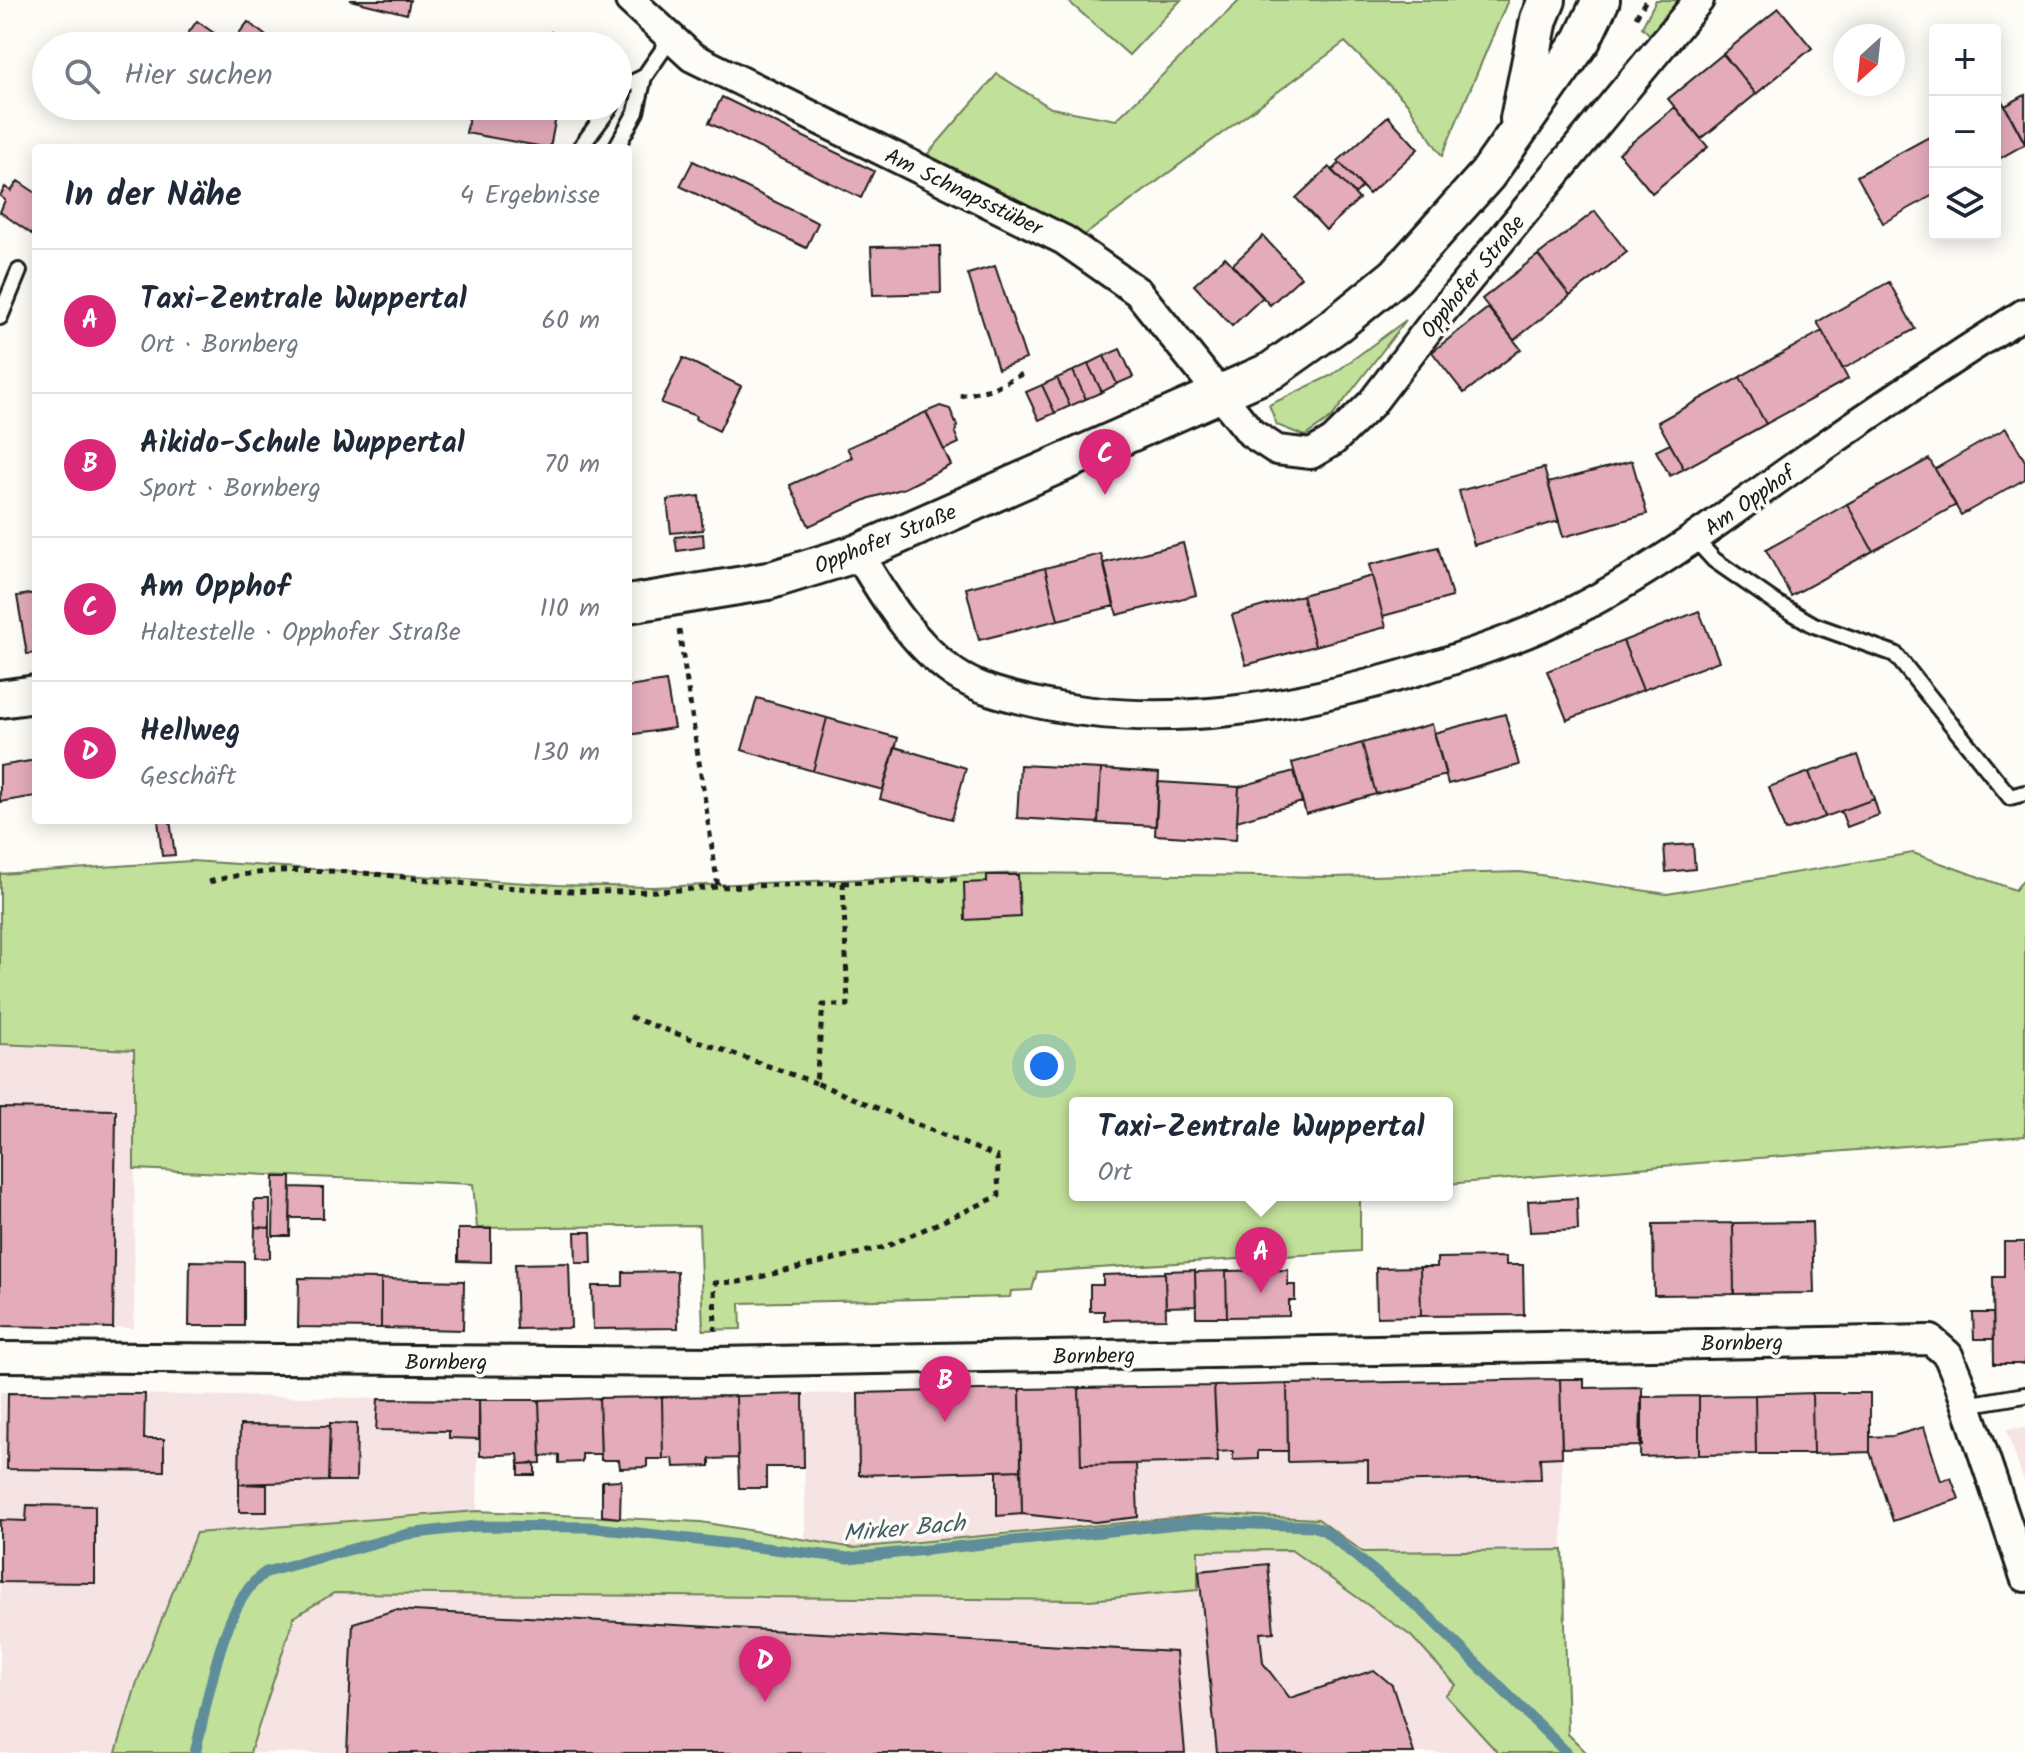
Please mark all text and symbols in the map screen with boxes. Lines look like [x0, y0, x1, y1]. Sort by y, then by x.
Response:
north arrow [1833, 24, 1905, 96]
map controls [1929, 24, 2001, 240]
button: + [1929, 24, 2001, 96]
search box [32, 32, 632, 120]
text: Hier suchen [124, 52, 273, 100]
icon: search [60, 54, 104, 98]
button: − [1929, 96, 2001, 168]
street label: Am Schnapsstüber [878, 140, 1049, 247]
button: layers [1929, 168, 2001, 240]
text: In der Nähe [64, 169, 242, 223]
text: 4 Ergebnisse [460, 175, 600, 217]
street label: Opphofer Straße [1413, 208, 1535, 347]
text: Taxi-Zentrale Wuppertal [140, 276, 467, 324]
text: A [82, 300, 98, 342]
text: 60 m [541, 300, 600, 342]
text: Ort · Bornberg [140, 324, 299, 366]
text: Aikido-Schule Wuppertal [140, 420, 465, 468]
pin: C [1079, 429, 1131, 495]
text: B [82, 444, 98, 486]
text: 70 m [544, 444, 600, 486]
street label: Am Opphof [1698, 456, 1805, 546]
text: Sport · Bornberg [140, 468, 321, 510]
street label: Opphofer Straße [809, 496, 963, 585]
text: Am Opphof [140, 564, 290, 612]
text: C [82, 588, 98, 630]
text: 110 m [540, 588, 600, 630]
text: Haltestelle · Opphofer Straße [140, 612, 461, 654]
text: Hellweg [140, 708, 241, 756]
text: D [81, 732, 99, 774]
text: 130 m [533, 732, 600, 774]
text: Geschäft [140, 756, 236, 798]
your location [1024, 1046, 1064, 1086]
popup [1069, 1097, 1453, 1201]
text: Taxi-Zentrale Wuppertal [1098, 1104, 1424, 1152]
text: Ort [1098, 1152, 1132, 1194]
pin: A [1235, 1227, 1287, 1293]
street label: Bornberg [1701, 1326, 1783, 1363]
street label: Bornberg [1053, 1339, 1135, 1376]
street label: Bornberg [405, 1346, 487, 1381]
pin: B [919, 1356, 971, 1422]
water label: Mirker Bach [842, 1505, 969, 1554]
pin: D [739, 1636, 791, 1702]

